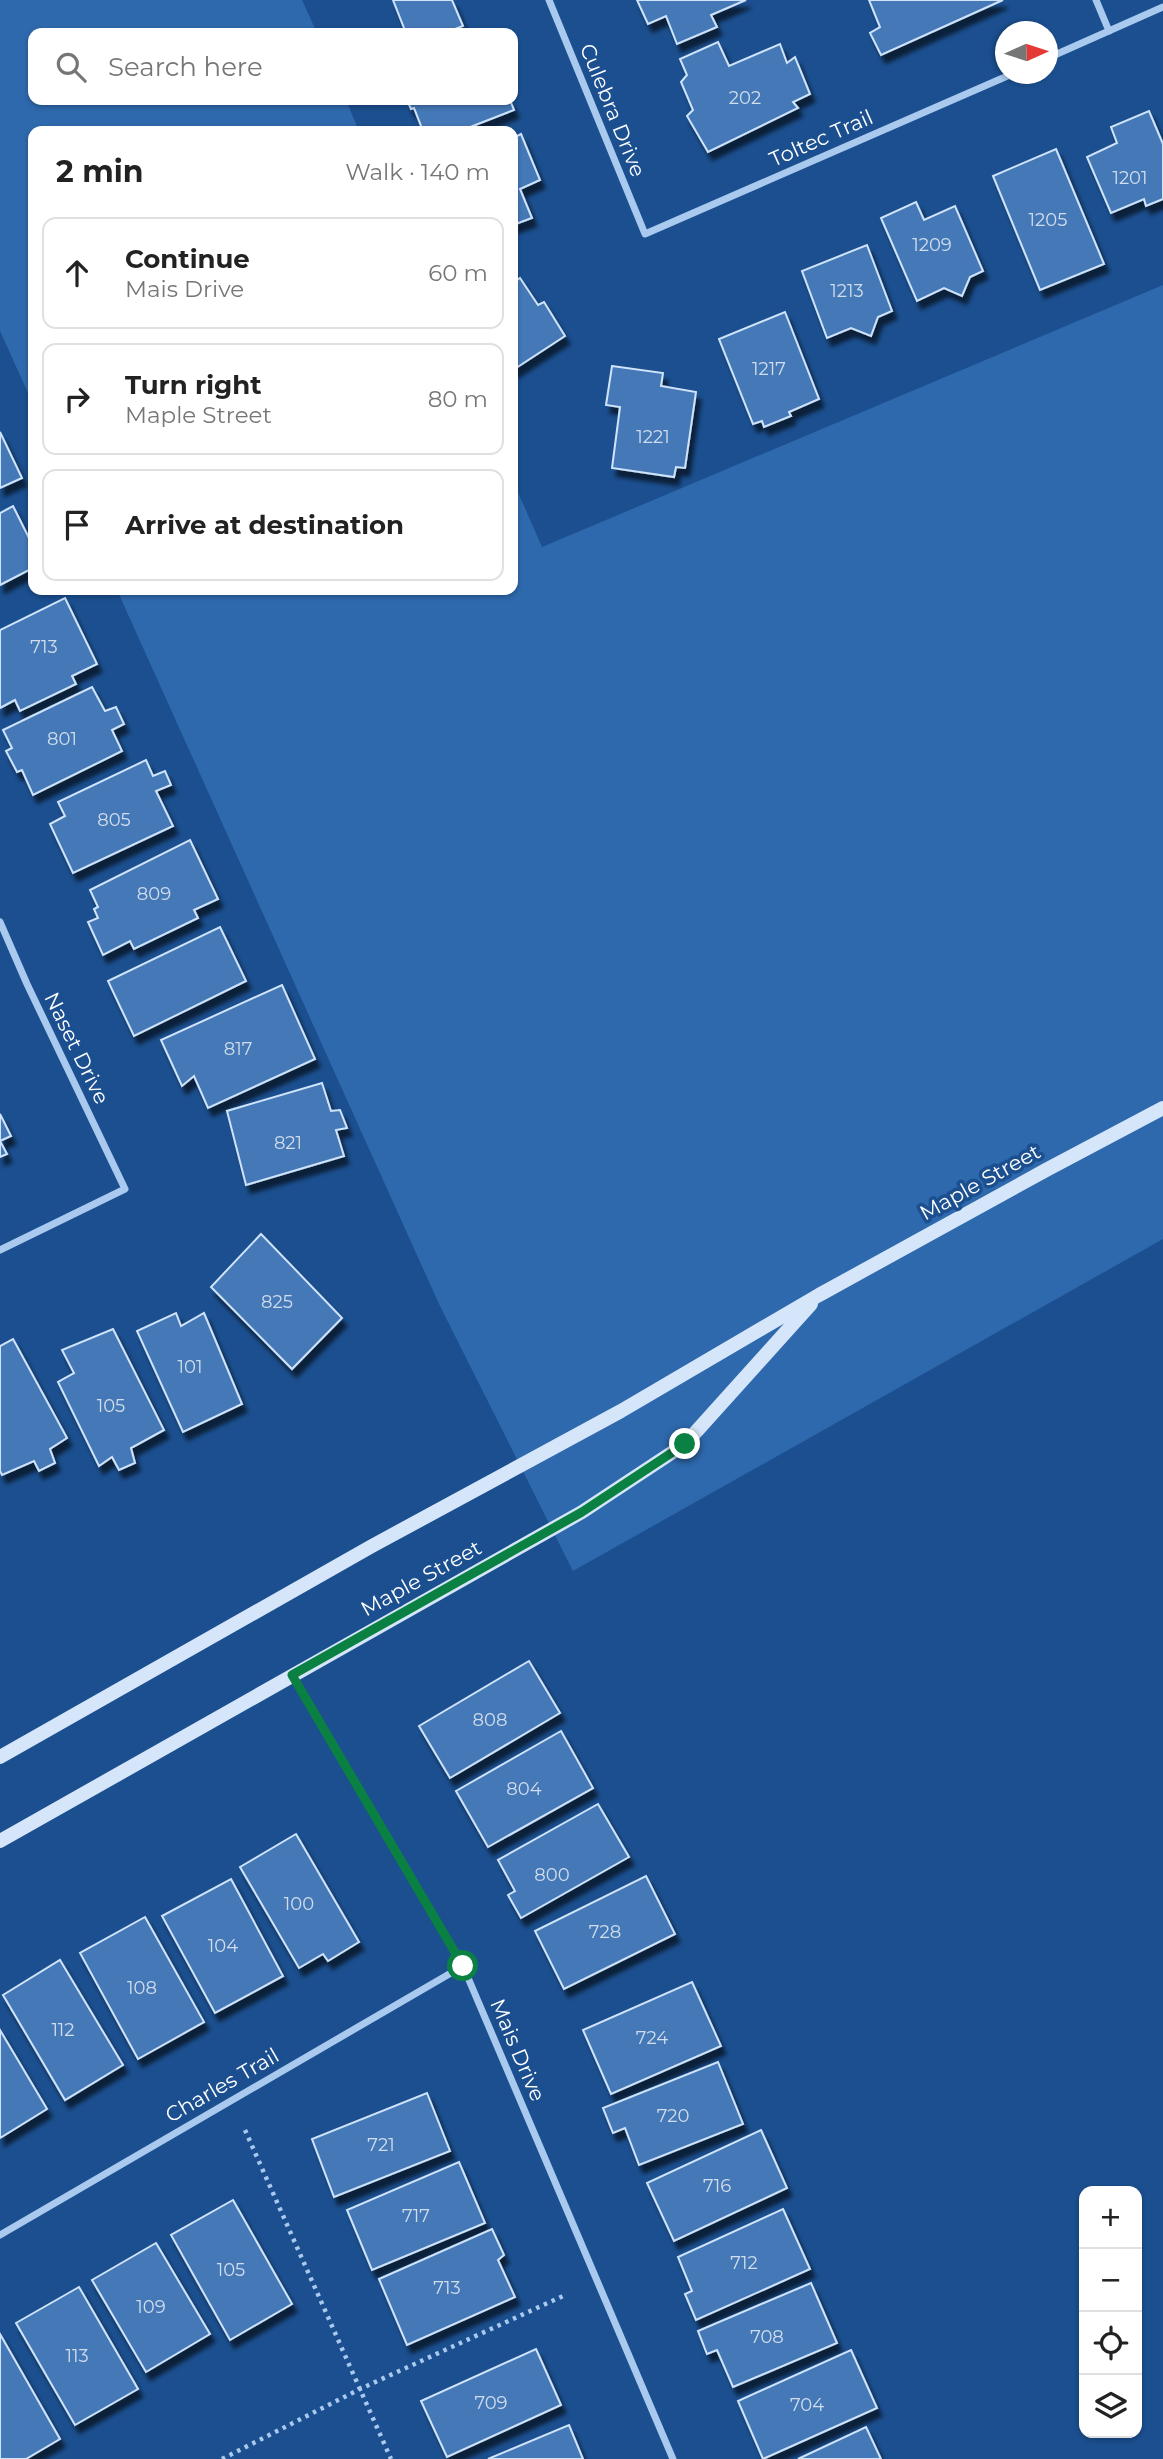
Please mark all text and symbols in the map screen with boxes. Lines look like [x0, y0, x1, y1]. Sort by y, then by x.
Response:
north arrow [995, 21, 1058, 84]
search box [28, 28, 518, 105]
street label: Culebra Drive [575, 40, 651, 180]
icon: search [52, 48, 90, 86]
text: Search here [108, 51, 263, 83]
house number: 202 [729, 87, 761, 109]
street label: Toltec Trail [765, 104, 877, 172]
text: 2 min [56, 153, 143, 190]
text: Walk · 140 m [345, 158, 490, 186]
house number: 1201 [1112, 167, 1148, 189]
house number: 1205 [1029, 209, 1067, 231]
house number: 1209 [912, 234, 952, 256]
text: Continue [125, 243, 250, 275]
icon: ahead [58, 254, 96, 292]
text: 60 m [428, 259, 488, 287]
text: Mais Drive [125, 275, 244, 303]
house number: 1213 [830, 280, 864, 302]
house number: 1217 [752, 358, 786, 380]
text: Turn right [125, 369, 261, 401]
icon: right [58, 380, 96, 418]
text: 80 m [428, 385, 488, 413]
text: Maple Street [125, 401, 272, 429]
house number: 1221 [636, 426, 670, 448]
icon: arrive [58, 506, 96, 544]
text: Arrive at destination [125, 509, 404, 541]
house number: 713 [30, 636, 58, 658]
house number: 801 [47, 728, 77, 750]
house number: 805 [97, 809, 131, 831]
house number: 809 [137, 883, 171, 905]
street label: Naset Drive [39, 988, 115, 1108]
house number: 817 [224, 1038, 252, 1060]
house number: 821 [274, 1132, 302, 1154]
street label: Maple Street [915, 1139, 1045, 1225]
house number: 825 [261, 1291, 293, 1313]
house number: 101 [178, 1356, 202, 1378]
house number: 105 [97, 1395, 125, 1417]
route end [669, 1428, 700, 1459]
street label: Maple Street [356, 1535, 486, 1621]
house number: 808 [473, 1709, 507, 1731]
house number: 804 [506, 1778, 542, 1800]
house number: 800 [534, 1864, 570, 1886]
house number: 100 [284, 1893, 314, 1915]
house number: 728 [589, 1921, 621, 1943]
house number: 104 [208, 1935, 238, 1957]
route start [447, 1950, 478, 1981]
house number: 108 [127, 1977, 157, 1999]
street label: Mais Drive [485, 1995, 551, 2105]
house number: 112 [51, 2019, 75, 2041]
house number: 724 [636, 2027, 668, 2049]
street label: Charles Trail [161, 2042, 283, 2128]
house number: 720 [657, 2105, 689, 2127]
house number: 721 [367, 2134, 395, 2156]
house number: 716 [703, 2175, 731, 2197]
map controls [1079, 2186, 1142, 2438]
button: + [1079, 2186, 1142, 2249]
house number: 717 [402, 2205, 430, 2227]
button: − [1079, 2249, 1142, 2312]
house number: 712 [730, 2252, 758, 2274]
house number: 105 [217, 2259, 245, 2281]
house number: 713 [433, 2277, 461, 2299]
house number: 109 [136, 2296, 166, 2318]
button: locate [1079, 2312, 1142, 2375]
house number: 708 [750, 2326, 784, 2348]
house number: 113 [65, 2345, 89, 2367]
button: layers [1079, 2375, 1142, 2438]
house number: 709 [474, 2392, 508, 2414]
house number: 704 [790, 2394, 824, 2416]

